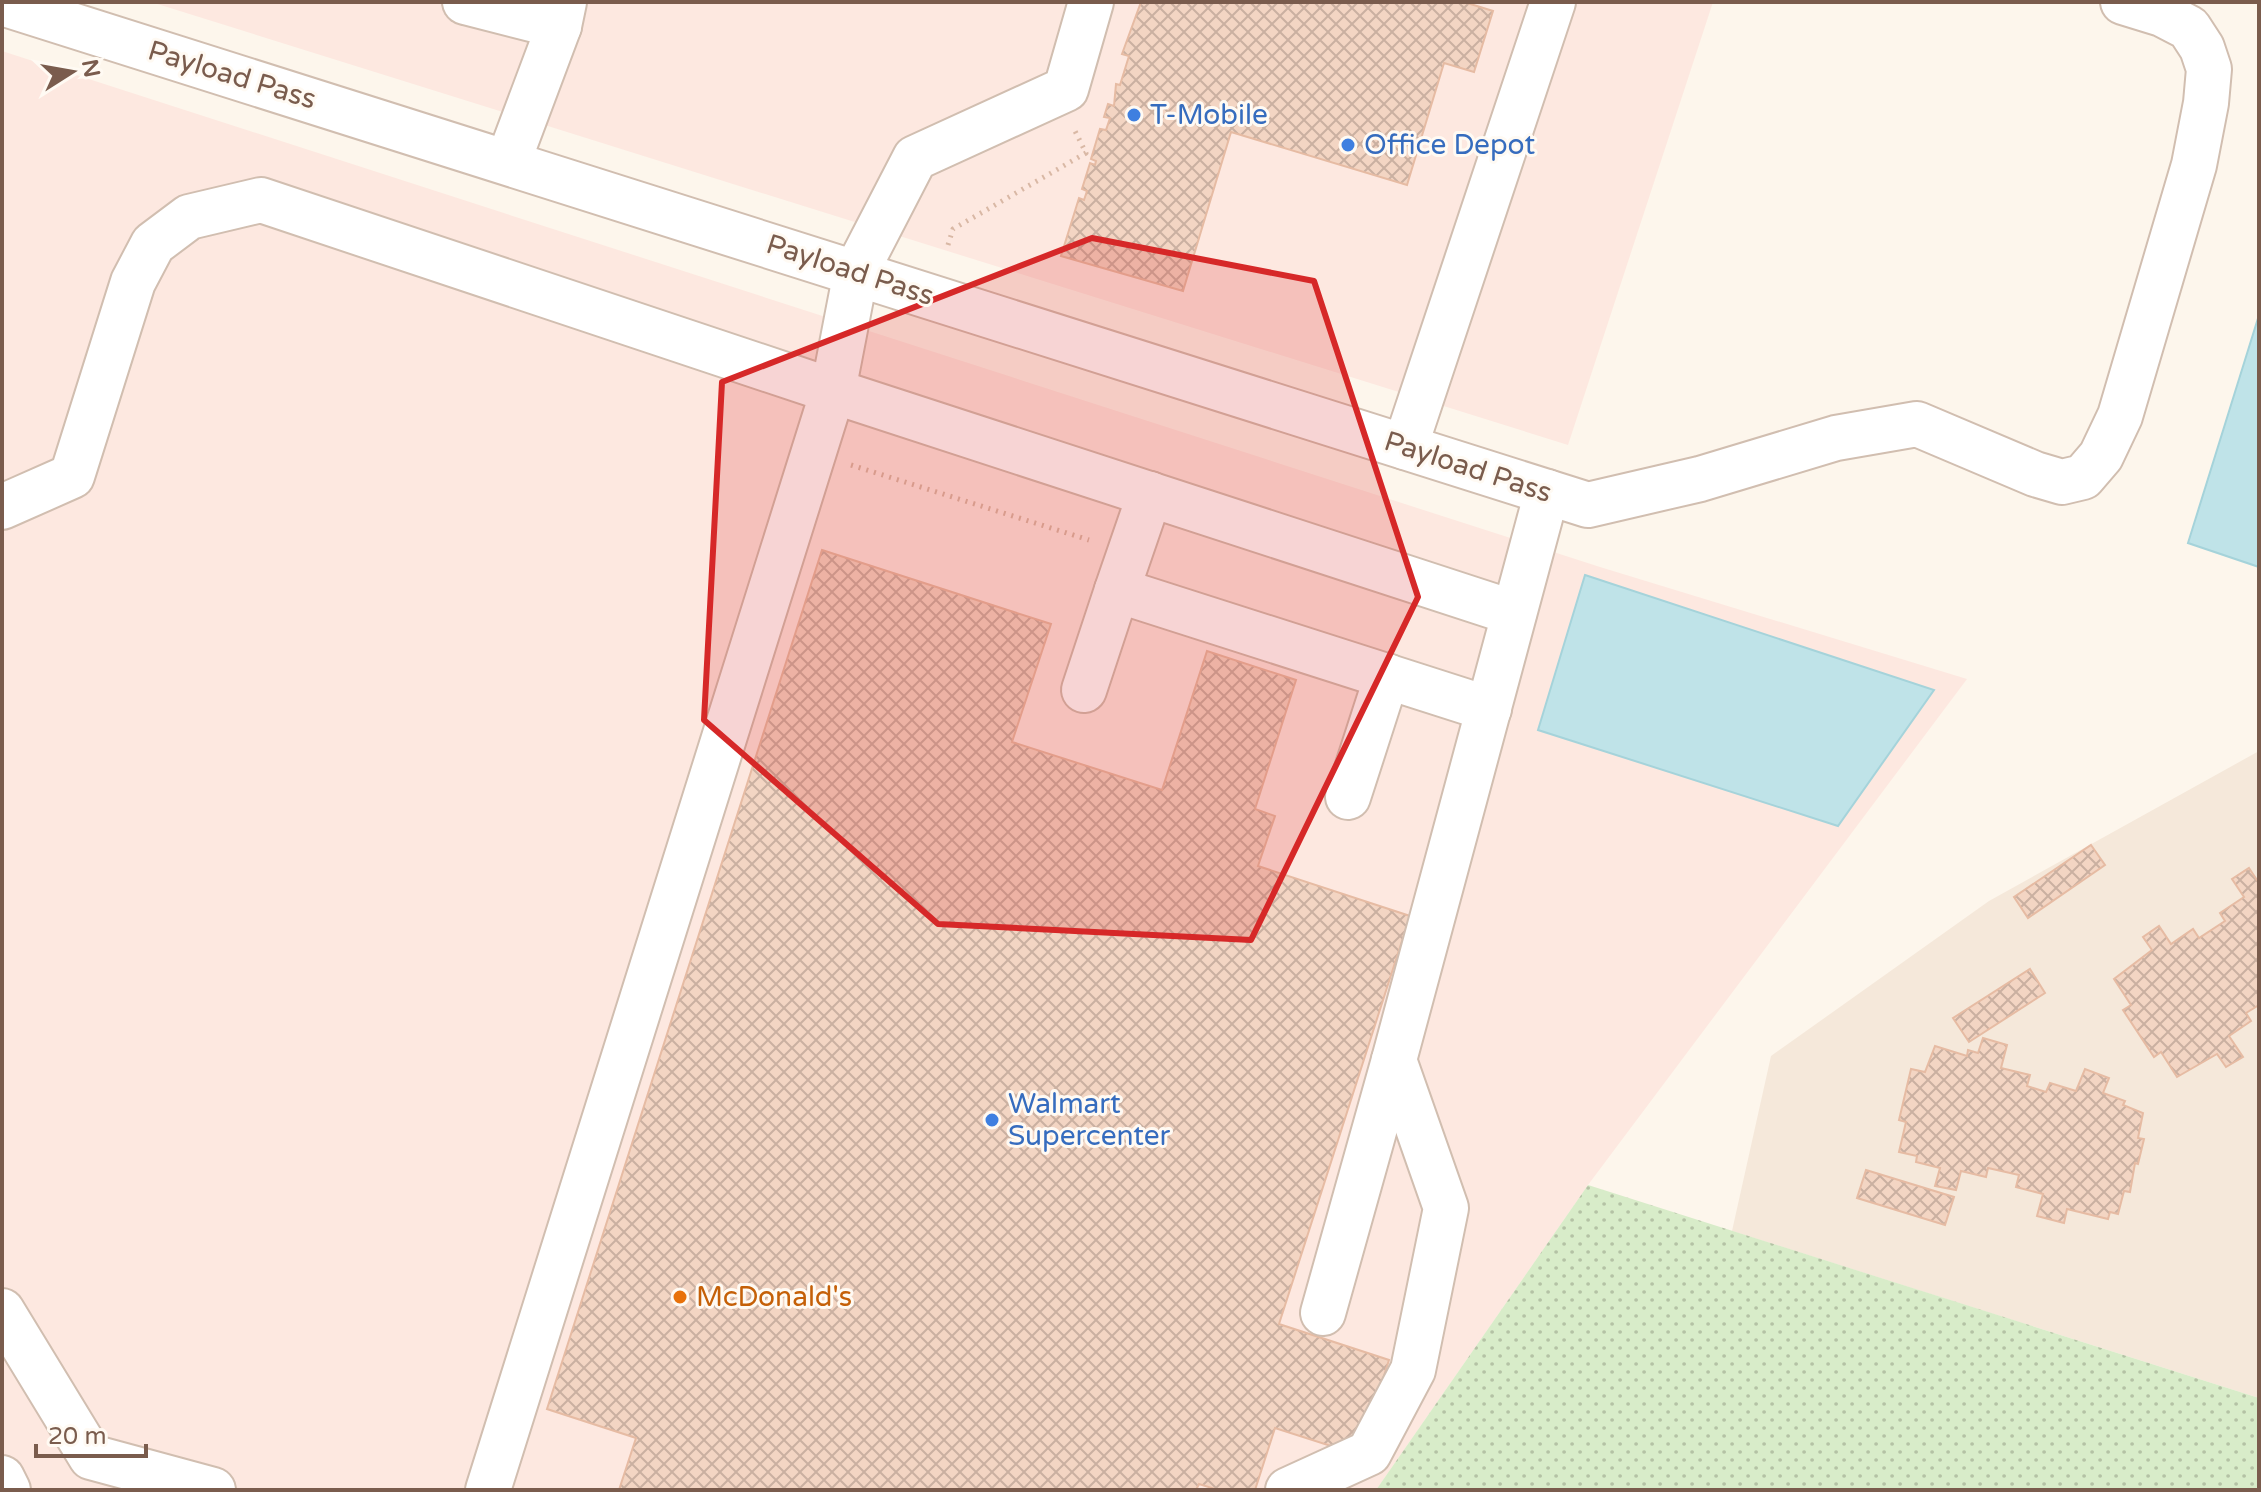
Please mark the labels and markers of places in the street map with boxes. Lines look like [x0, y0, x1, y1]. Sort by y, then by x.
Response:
place label: T-Mobile [1150, 98, 1268, 132]
marker: T-Mobile [1125, 106, 1143, 124]
place label: Office Depot [1364, 128, 1535, 162]
marker: Office Depot [1339, 136, 1357, 154]
place label: Walmart Supercenter [1008, 1087, 1171, 1153]
marker: Walmart Supercenter [983, 1111, 1001, 1129]
place label: McDonald's [696, 1280, 852, 1314]
marker: McDonald's [671, 1288, 689, 1306]

